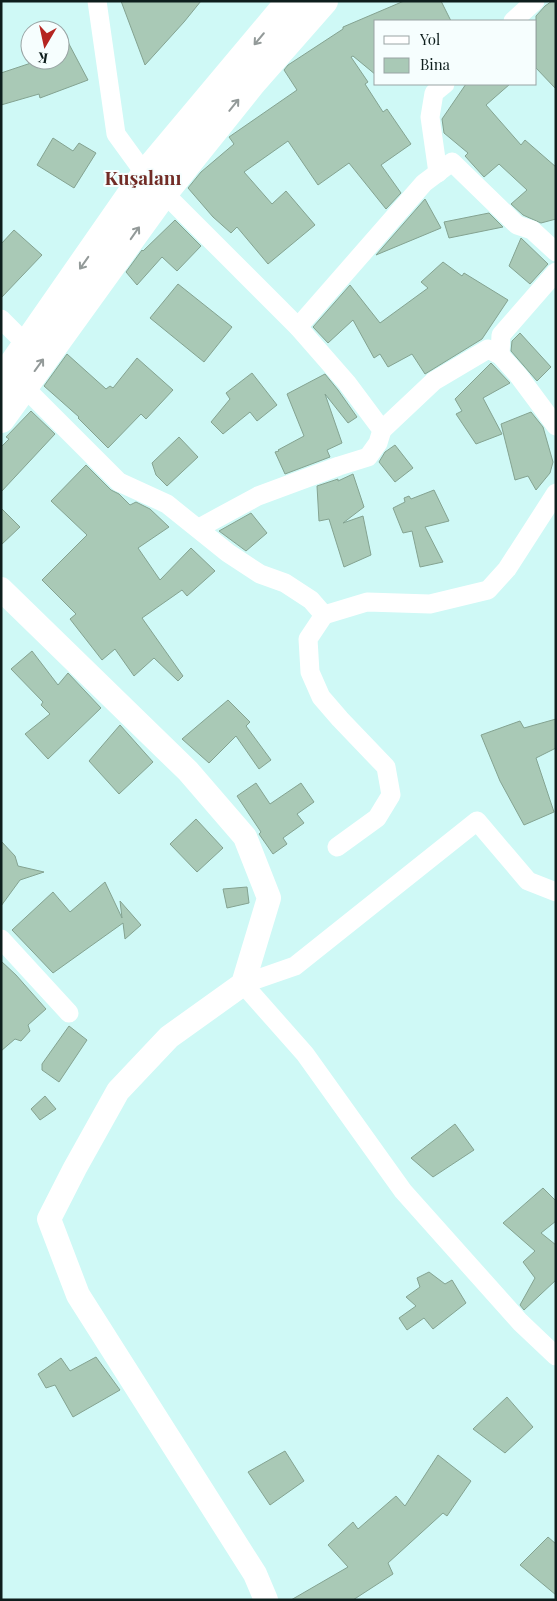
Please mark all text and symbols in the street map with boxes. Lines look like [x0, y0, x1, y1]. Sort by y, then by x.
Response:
north arrow [20, 20, 70, 70]
legend [374, 20, 537, 85]
text: Yol [419, 29, 440, 49]
one-way arrow [253, 32, 265, 45]
text: K [35, 48, 49, 68]
text: Bina [420, 54, 451, 74]
one-way arrow [229, 99, 240, 112]
district label: Kuşalanı [105, 164, 181, 190]
one-way arrow [130, 226, 140, 240]
one-way arrow [79, 256, 89, 270]
one-way arrow [34, 359, 45, 372]

